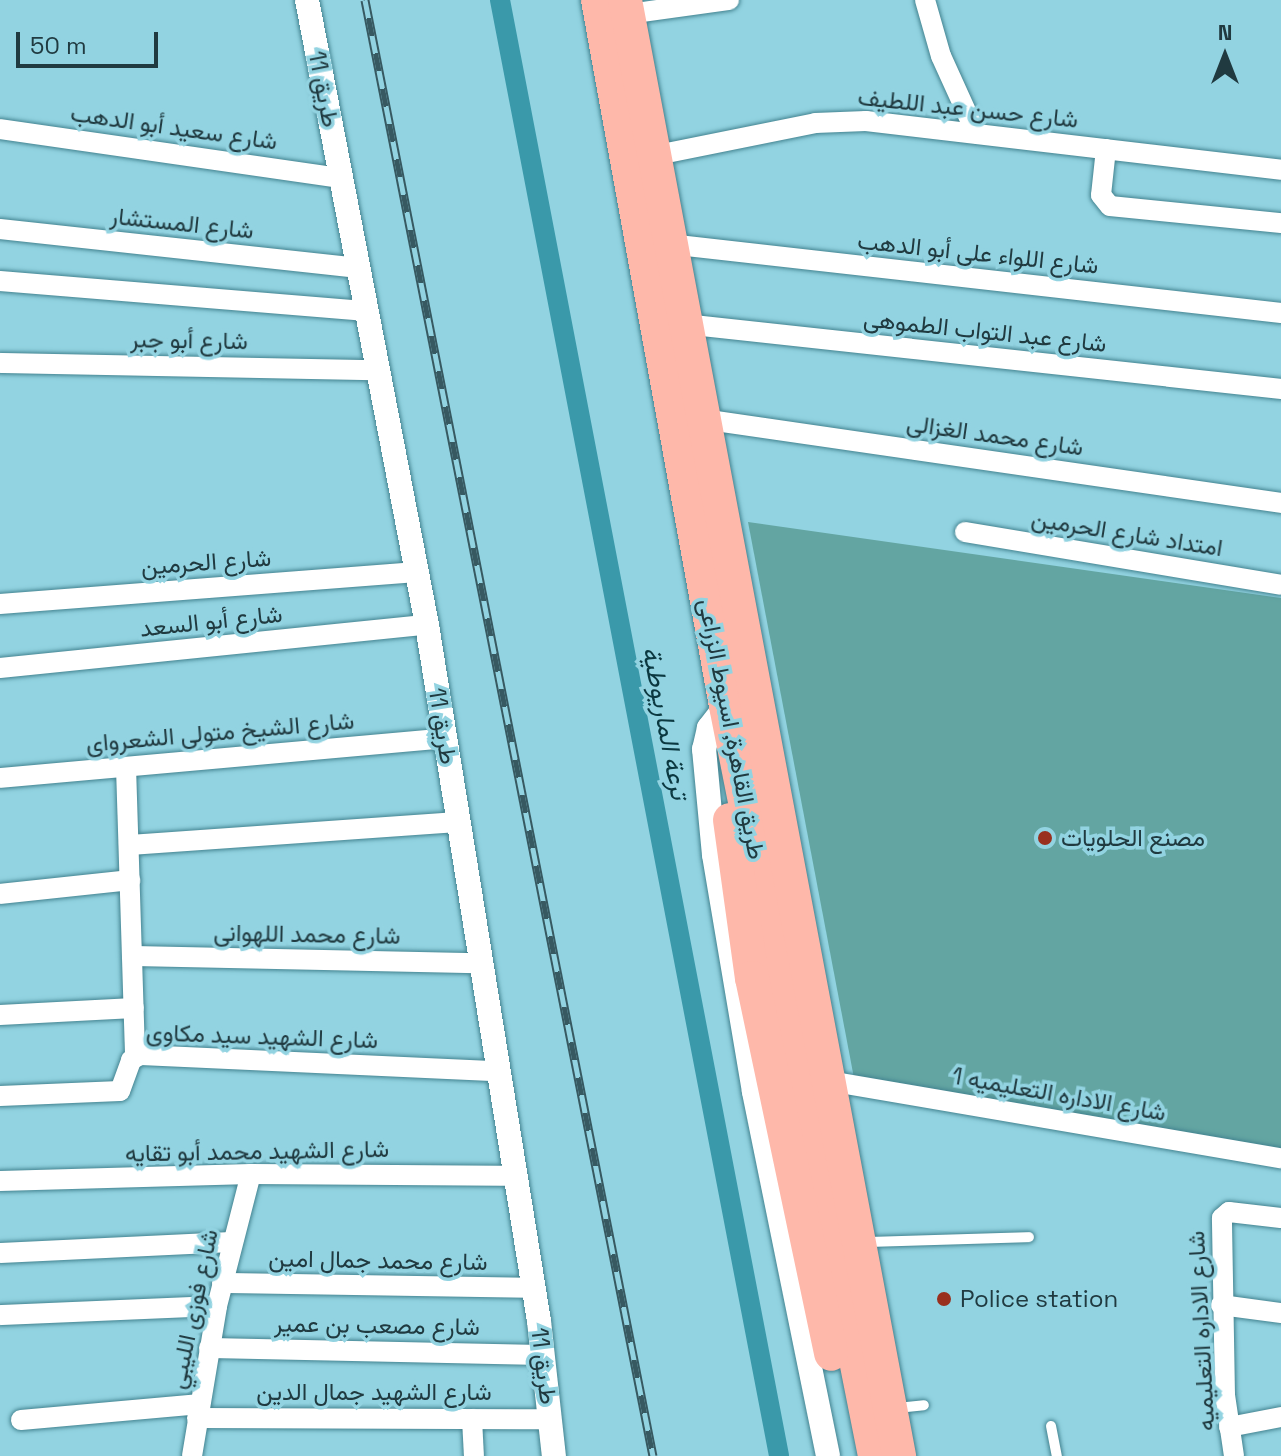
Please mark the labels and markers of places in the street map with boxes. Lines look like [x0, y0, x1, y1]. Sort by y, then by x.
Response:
place label: مصنع الحلويات [1061, 824, 1205, 852]
marker: مصنع الحلويات [1036, 829, 1054, 847]
place label: Police station [960, 1285, 1118, 1313]
marker: Police station [935, 1290, 953, 1308]

